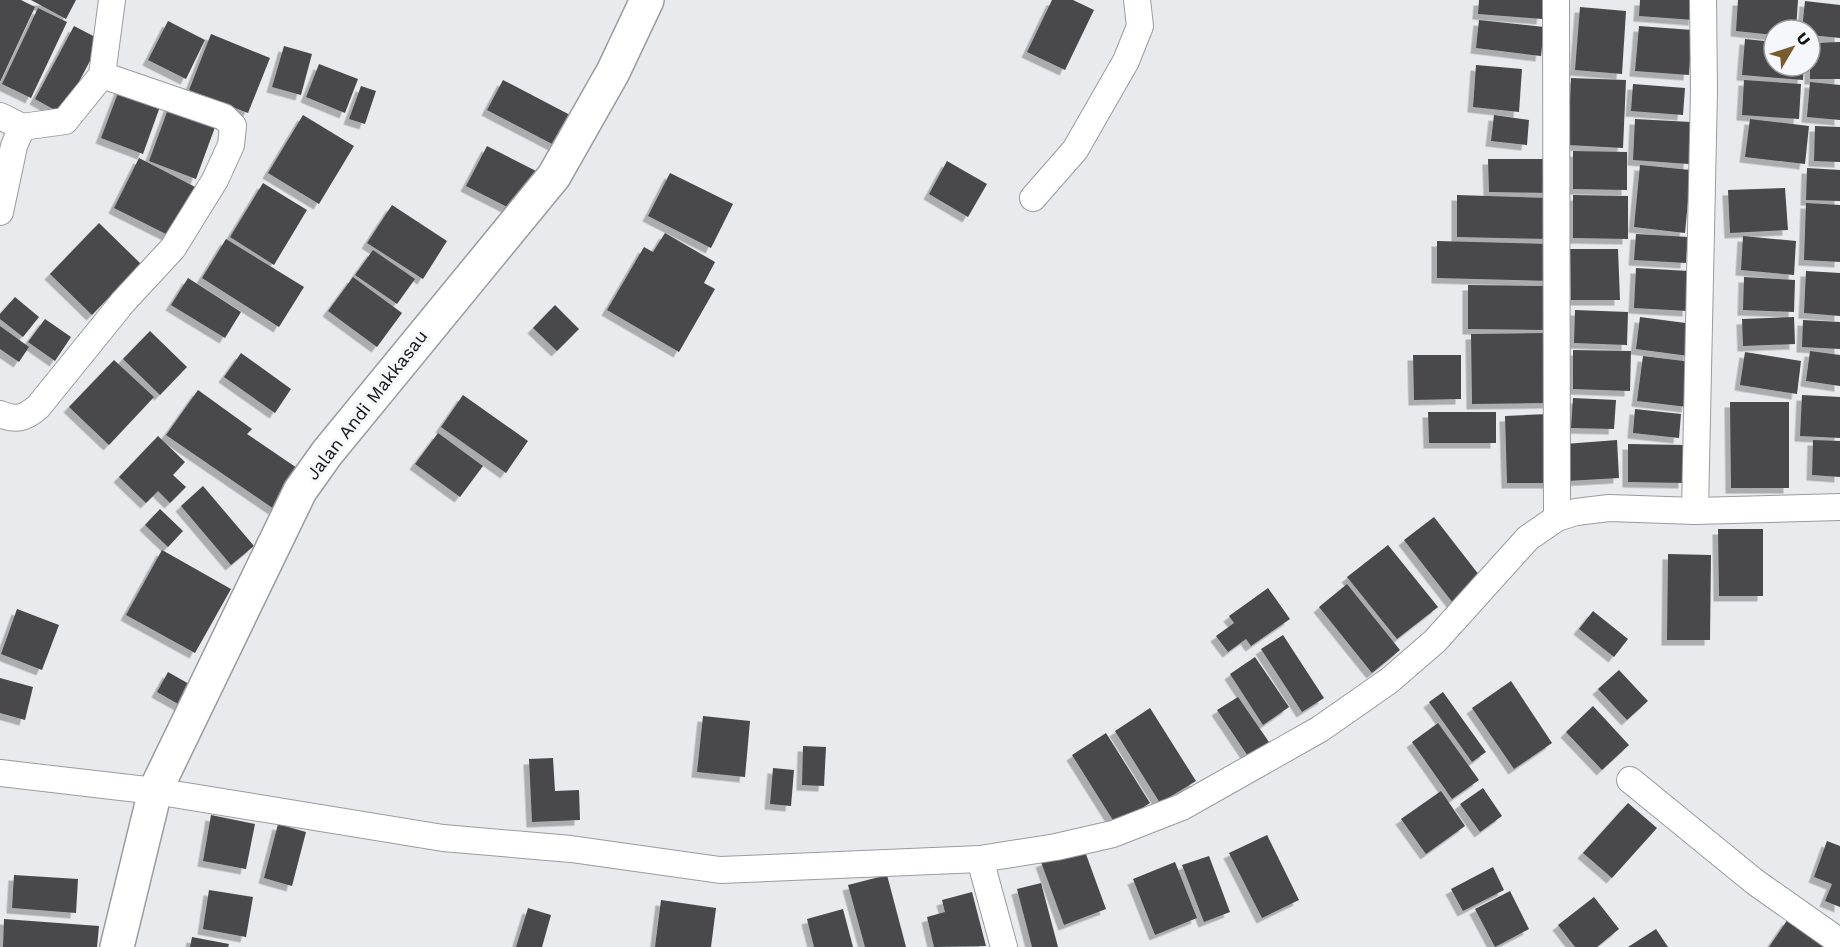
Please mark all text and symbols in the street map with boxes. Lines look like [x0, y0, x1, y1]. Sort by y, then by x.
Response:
north arrow [1762, 18, 1822, 78]
text: U [1792, 28, 1814, 49]
street label: Jalan Andi Makkasau [302, 326, 432, 484]

